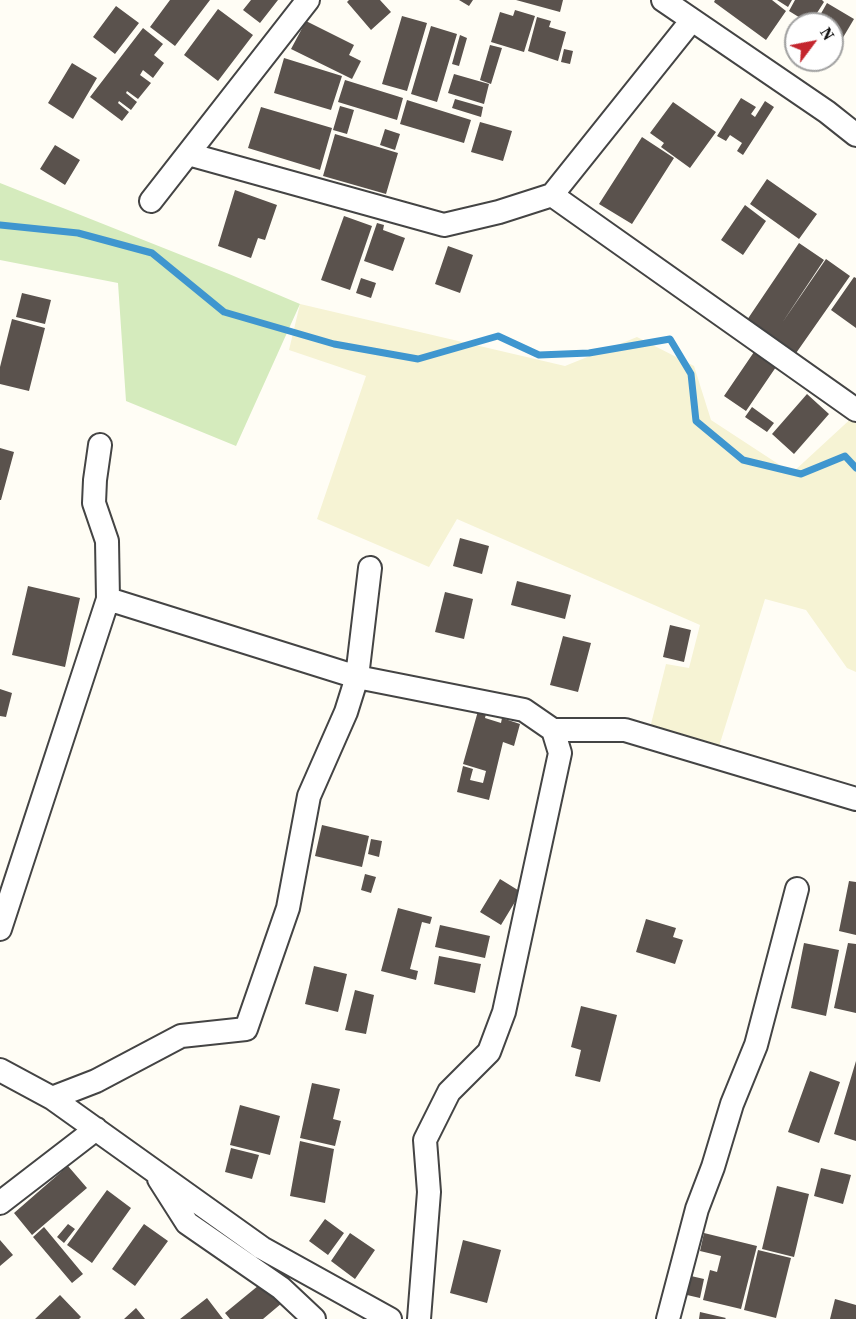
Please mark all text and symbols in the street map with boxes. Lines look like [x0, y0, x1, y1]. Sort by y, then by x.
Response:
north arrow [784, 12, 844, 72]
text: N [815, 23, 840, 44]

